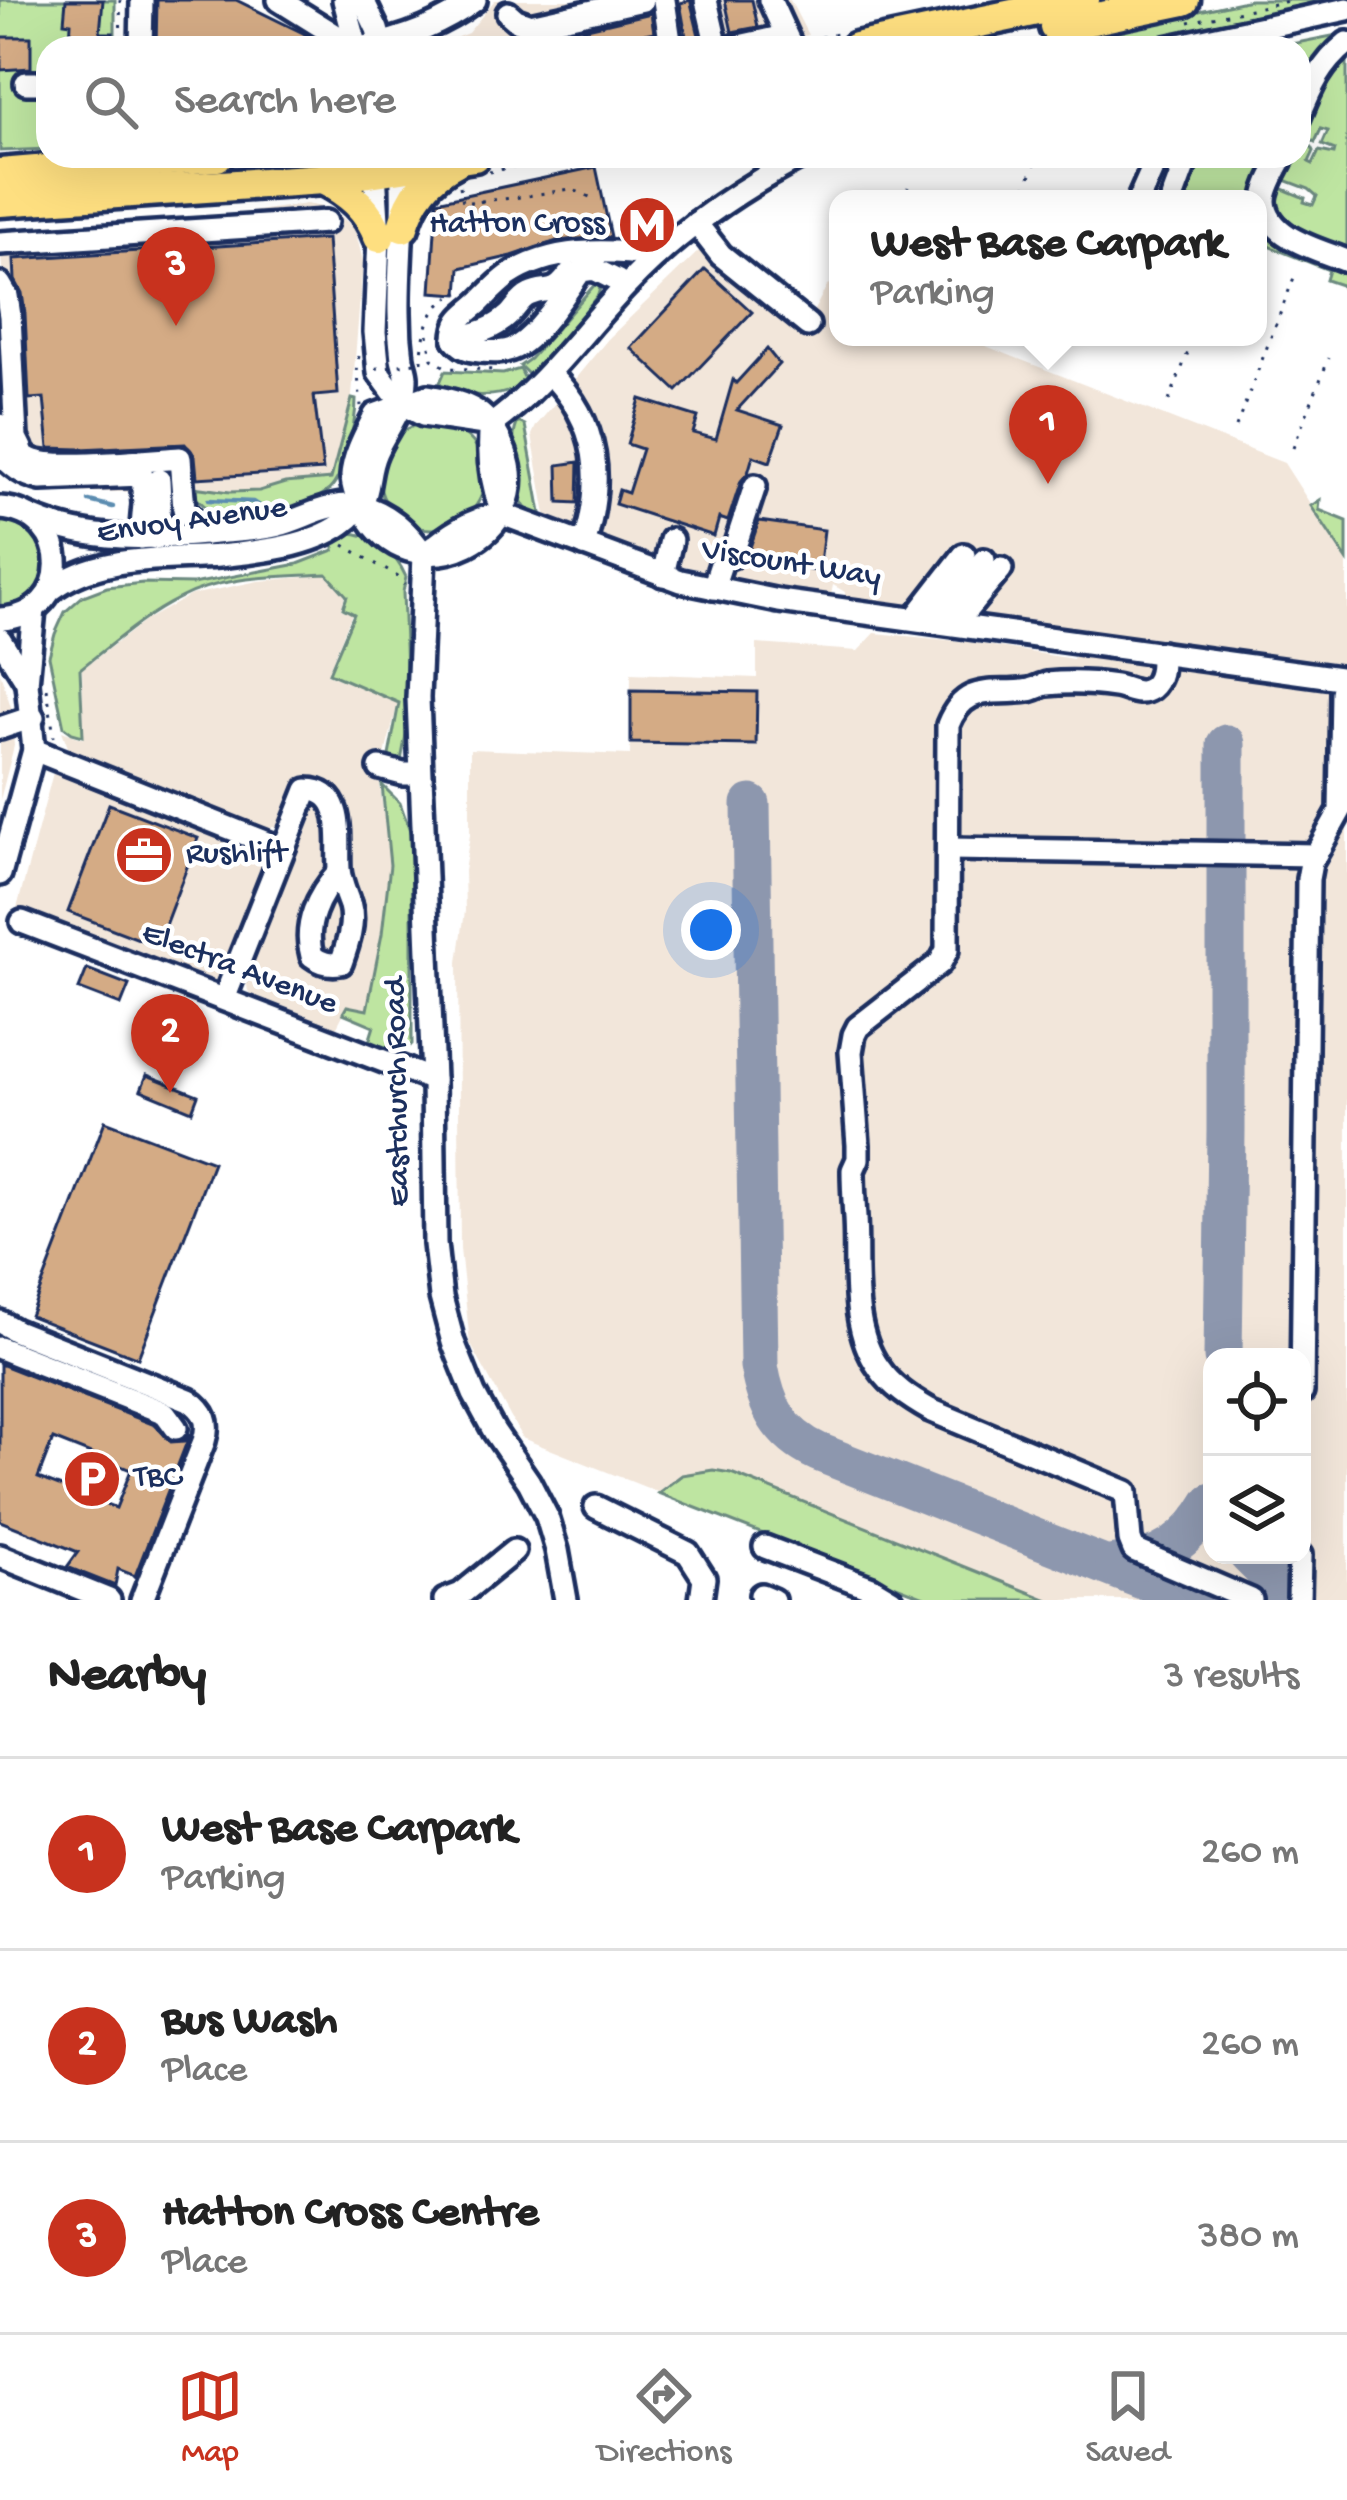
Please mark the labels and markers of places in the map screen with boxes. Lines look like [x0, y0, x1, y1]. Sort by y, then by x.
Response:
metro station icon: Hatton Cross [616, 194, 678, 256]
place label: Hatton Cross [429, 206, 606, 244]
pin: 3 [137, 227, 215, 326]
pin: 1 [1009, 385, 1087, 484]
office icon: Rushlift [113, 824, 175, 886]
place label: Rushlift [186, 836, 289, 874]
pin: 2 [131, 994, 209, 1093]
parking icon: TBC [61, 1448, 123, 1510]
place label: TBC [132, 1460, 184, 1498]

